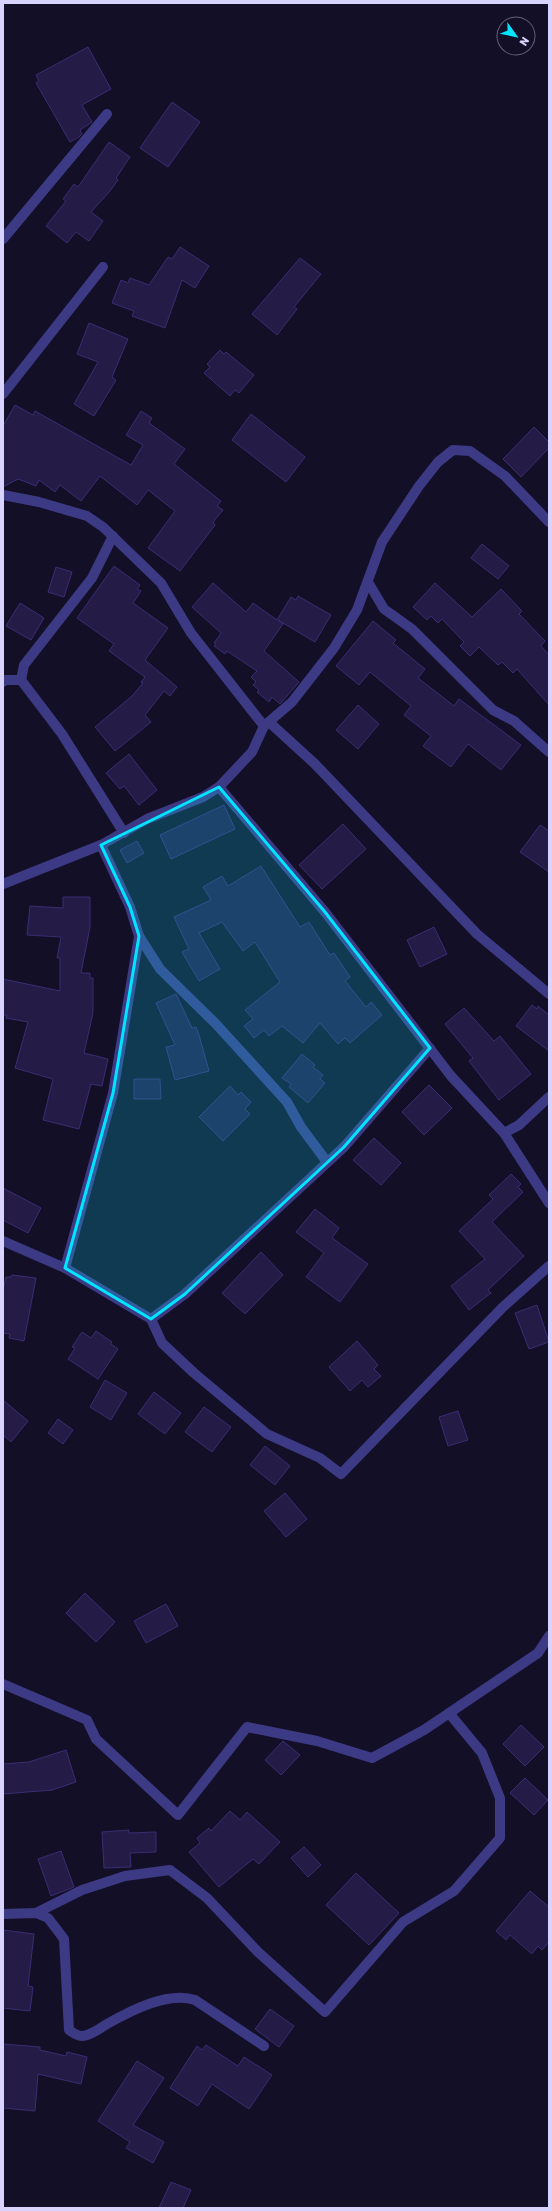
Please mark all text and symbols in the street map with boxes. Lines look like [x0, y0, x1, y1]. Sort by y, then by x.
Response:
north arrow [496, 16, 536, 56]
text: N [516, 34, 532, 48]

